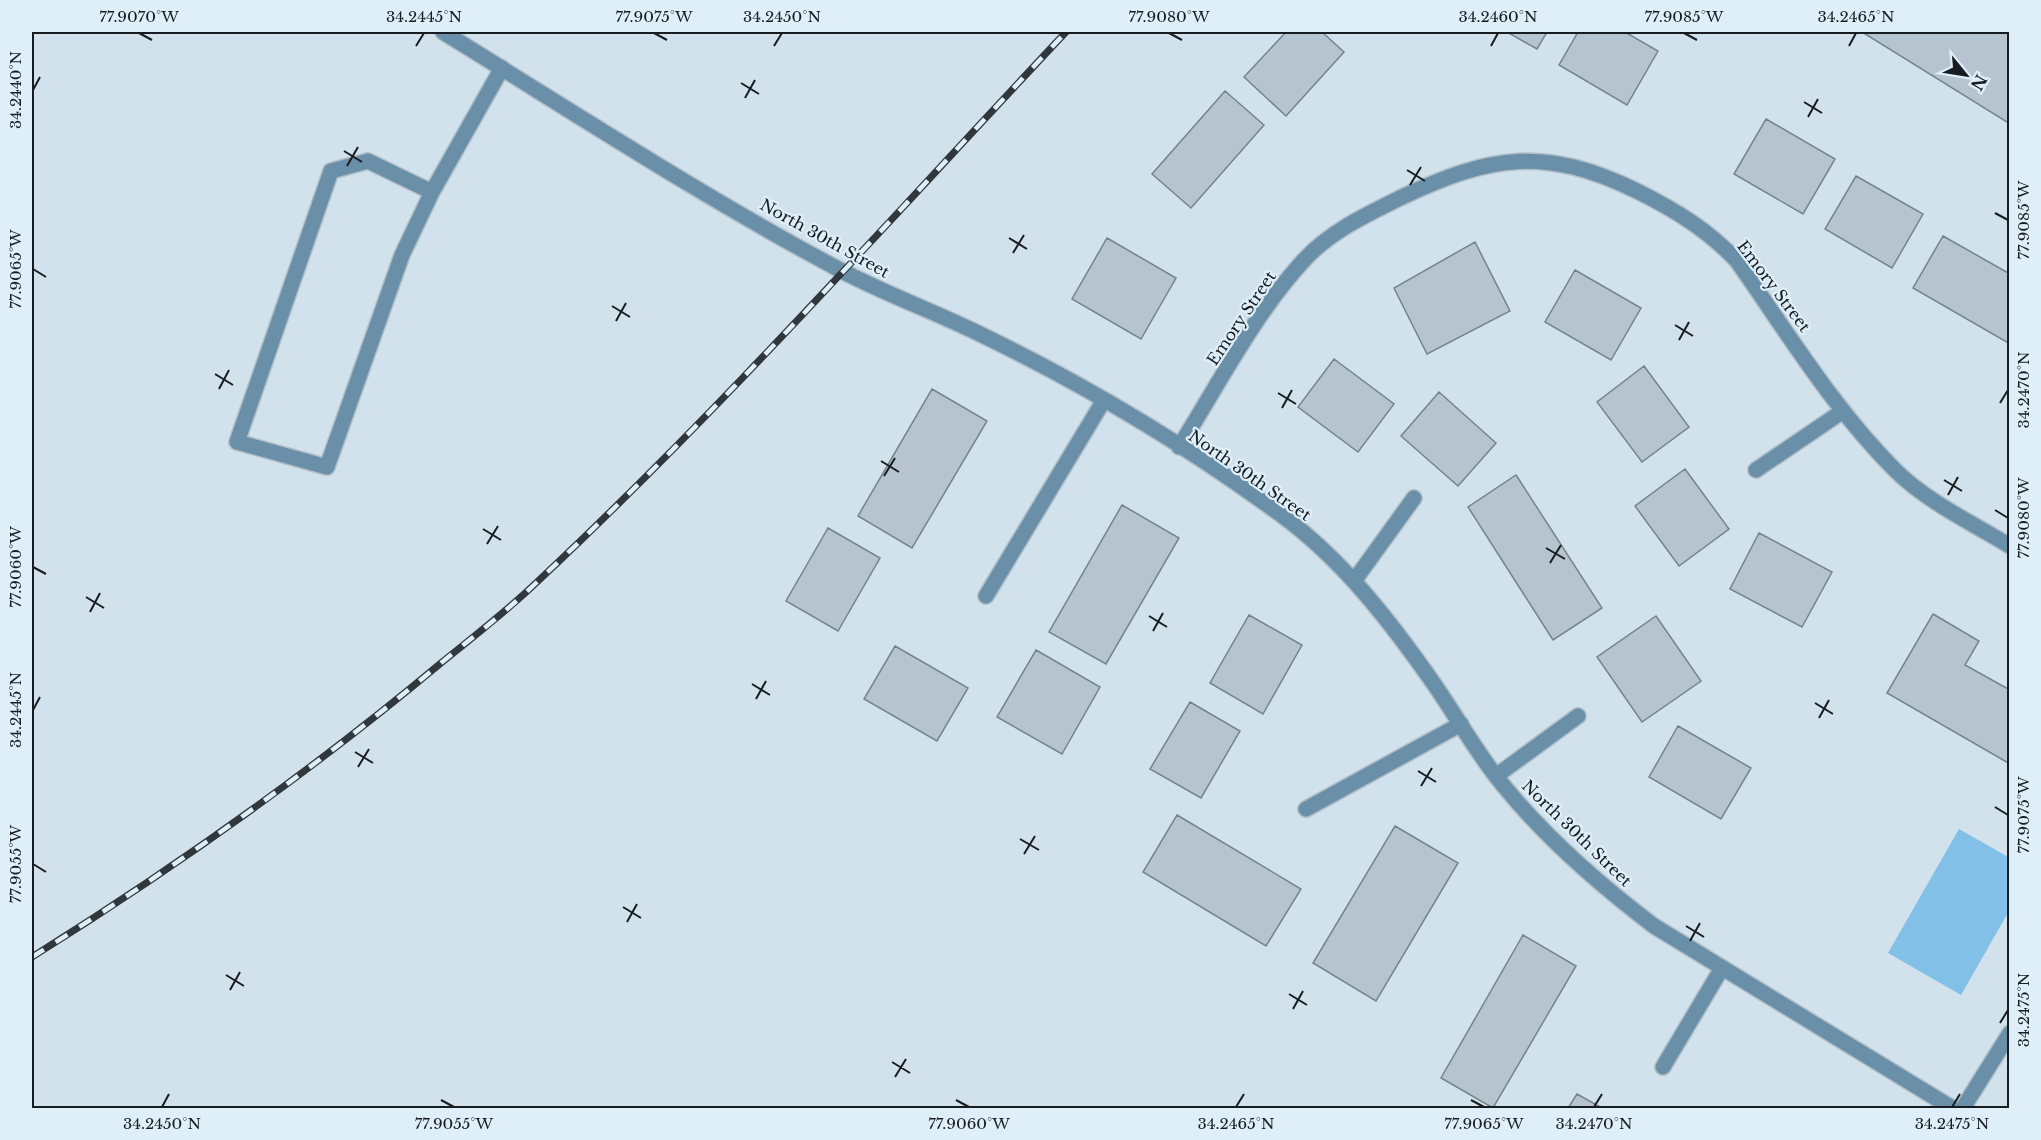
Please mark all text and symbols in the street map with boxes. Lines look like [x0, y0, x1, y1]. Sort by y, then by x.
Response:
text: 77.9070°W [99, 7, 179, 26]
text: 34.2445°N [386, 7, 462, 26]
text: 77.9075°W [615, 7, 693, 26]
text: 34.2450°N [743, 7, 821, 26]
text: 77.9080°W [1128, 7, 1210, 26]
text: 34.2460°N [1458, 7, 1538, 26]
text: 77.9085°W [1645, 7, 1724, 26]
text: 34.2465°N [1818, 7, 1894, 26]
north arrow [1936, 45, 1996, 105]
text: 34.2440°N [6, 51, 25, 129]
text: N [1967, 71, 1991, 94]
text: 77.9085°W [2014, 180, 2033, 259]
street label: North 30th Street [757, 194, 893, 282]
text: 77.9065°W [6, 229, 25, 309]
street label: Emory Street [1733, 236, 1815, 336]
street label: Emory Street [1202, 267, 1280, 369]
text: 34.2470°N [2014, 352, 2033, 428]
street label: North 30th Street [1185, 425, 1315, 525]
text: 77.9080°W [2014, 477, 2033, 559]
text: 77.9060°W [6, 526, 25, 608]
text: 34.2445°N [6, 672, 25, 748]
street label: North 30th Street [1518, 776, 1636, 890]
text: 77.9075°W [2014, 776, 2033, 854]
text: 77.9055°W [6, 824, 25, 903]
text: 34.2475°N [2014, 973, 2033, 1047]
text: 34.2450°N [123, 1114, 201, 1133]
text: 77.9055°W [415, 1114, 494, 1133]
text: 77.9060°W [928, 1114, 1010, 1133]
text: 34.2465°N [1198, 1114, 1274, 1133]
text: 77.9065°W [1444, 1114, 1524, 1133]
text: 34.2470°N [1556, 1114, 1632, 1133]
text: 34.2475°N [1915, 1114, 1989, 1133]

